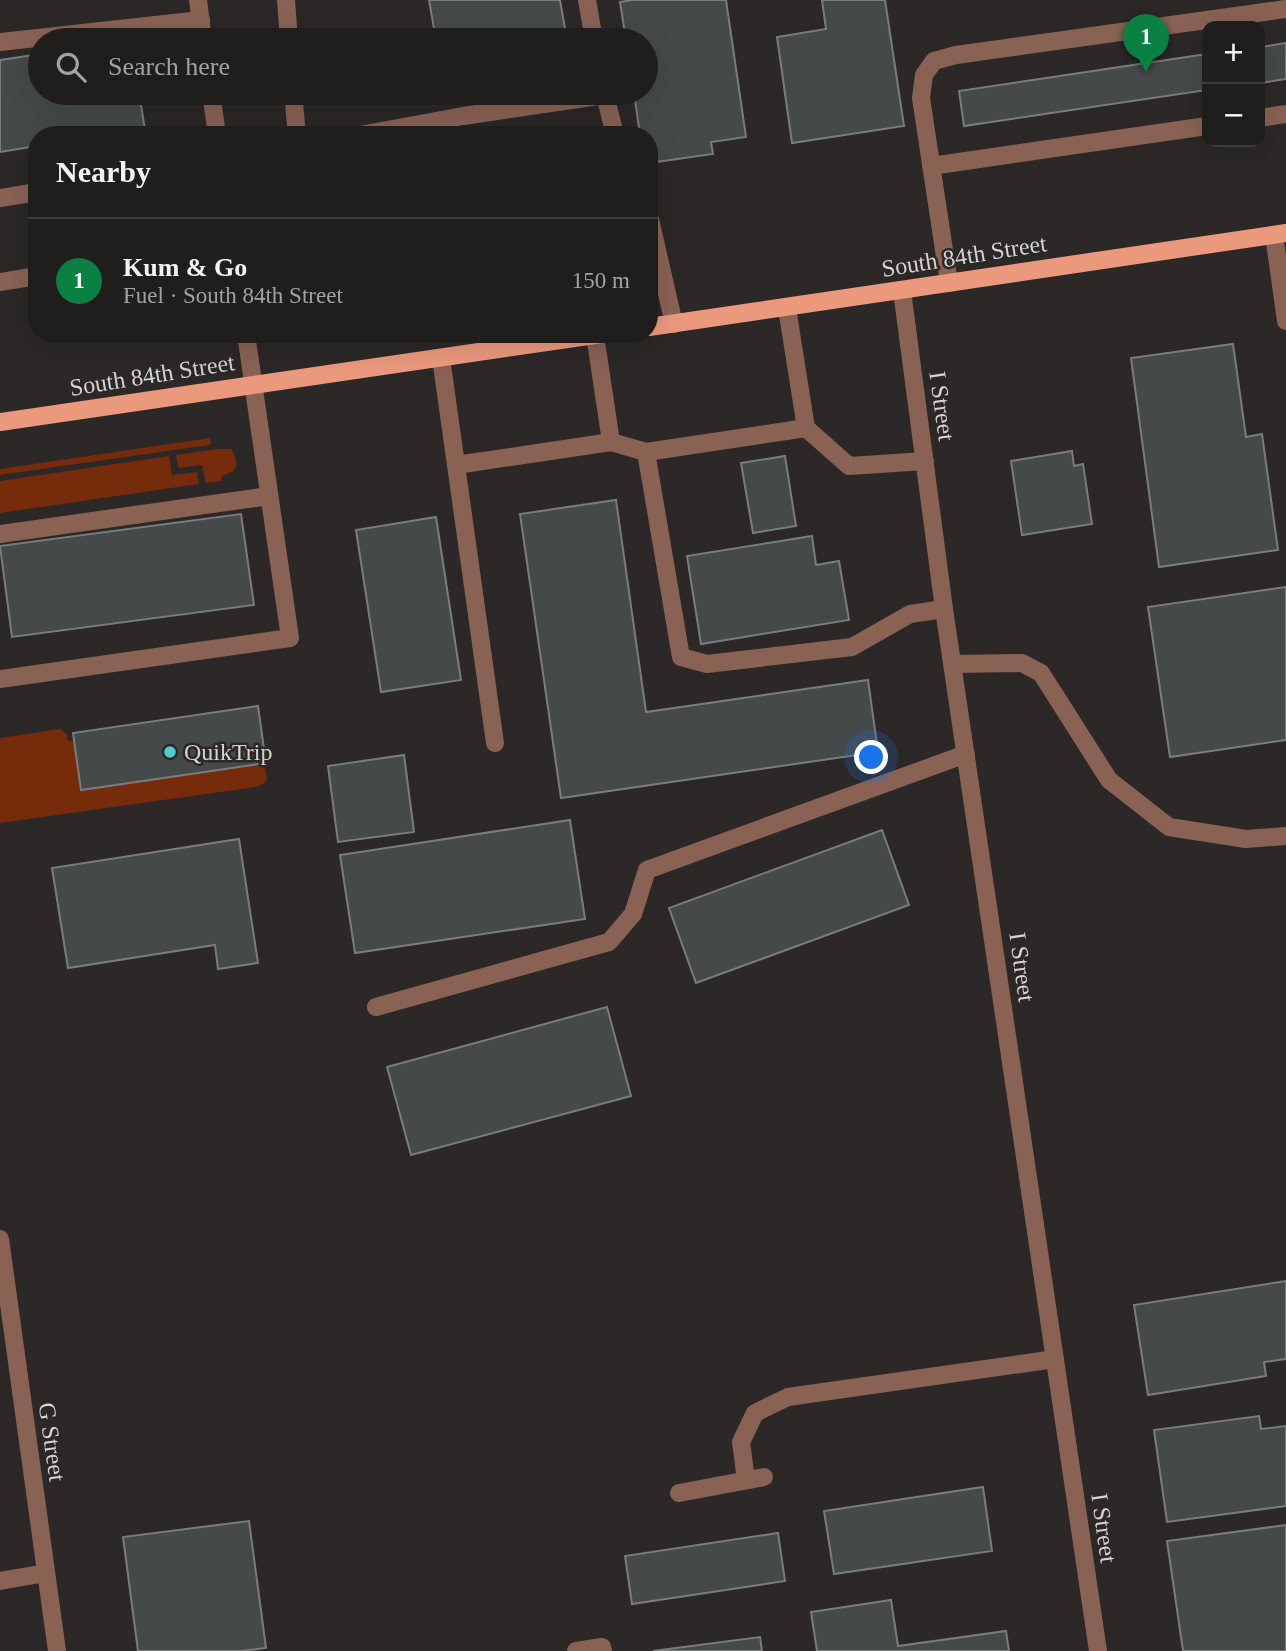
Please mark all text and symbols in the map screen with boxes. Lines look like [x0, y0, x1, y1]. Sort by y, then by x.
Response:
pin: 1 [1123, 14, 1169, 72]
map controls [1202, 21, 1265, 147]
button: + [1202, 21, 1265, 84]
search box [28, 28, 658, 105]
icon: search [52, 48, 90, 86]
text: Search here [108, 52, 230, 81]
button: − [1202, 84, 1265, 147]
text: Nearby [56, 155, 151, 188]
street label: South 84th Street [880, 230, 1049, 282]
text: Kum & Go [123, 253, 247, 282]
text: 1 [73, 268, 85, 293]
text: 150 m [572, 268, 630, 293]
text: Fuel · South 84th Street [123, 283, 343, 308]
street label: South 84th Street [68, 349, 237, 401]
street label: I Street [924, 370, 960, 443]
place label: QuikTrip [184, 739, 272, 765]
your location [854, 740, 888, 774]
marker: QuikTrip [162, 744, 178, 760]
street label: I Street [1004, 931, 1040, 1004]
street label: G Street [34, 1401, 70, 1483]
street label: I Street [1086, 1492, 1122, 1565]

